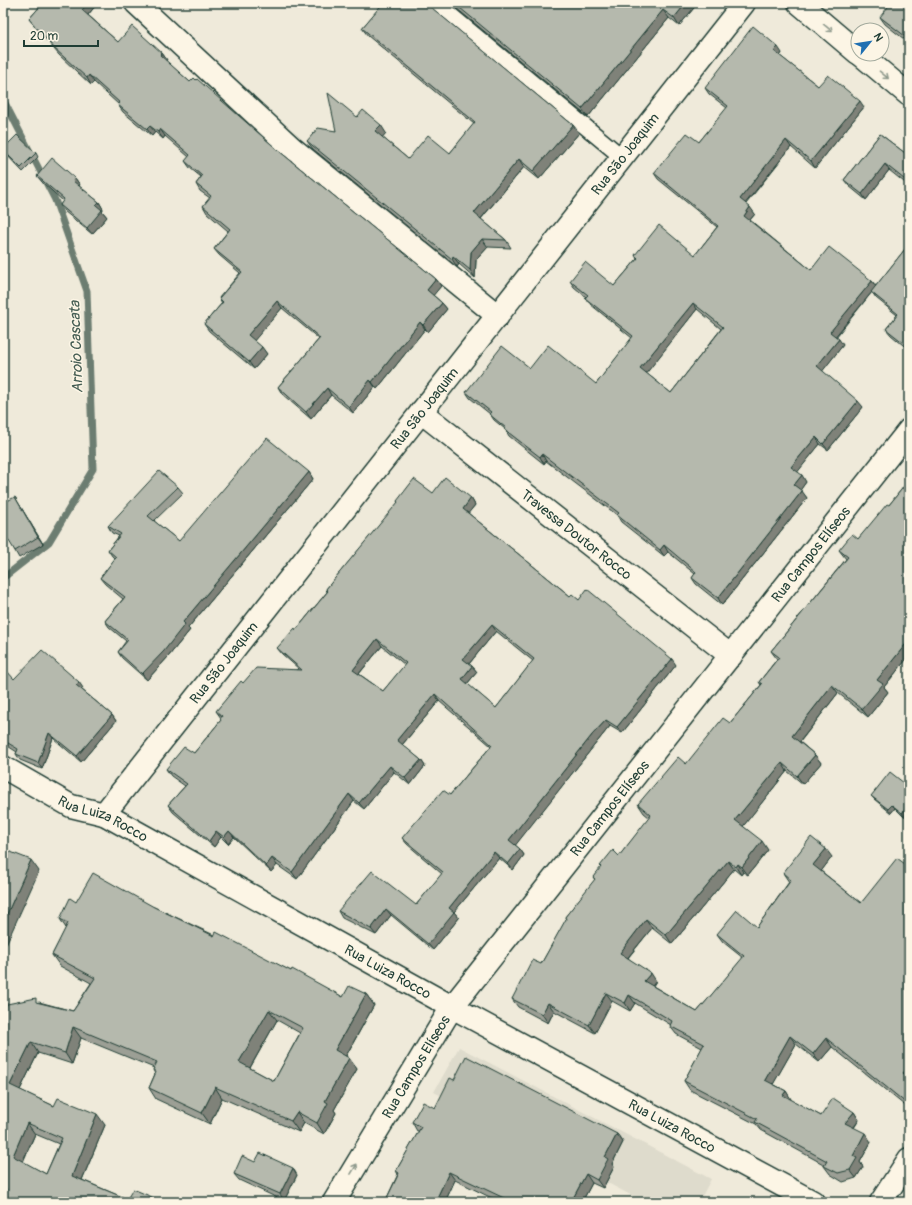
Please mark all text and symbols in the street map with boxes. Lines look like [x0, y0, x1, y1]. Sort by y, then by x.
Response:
scale bar [24, 22, 98, 48]
north arrow [850, 22, 890, 62]
one-way arrow [823, 23, 834, 32]
text: 20 m [30, 29, 59, 44]
text: N [871, 31, 886, 44]
one-way arrow [879, 70, 890, 79]
street label: Rua São Joaquim [588, 110, 663, 199]
water label: Arroio Cascata [65, 300, 88, 393]
street label: Rua São Joaquim [387, 364, 462, 453]
street label: Travessa Doutor Rocco [518, 486, 635, 584]
street label: Rua Campos Elíseos [768, 503, 855, 606]
street label: Rua São Joaquim [186, 618, 261, 707]
street label: Rua Campos Elíseos [567, 757, 653, 860]
street label: Rua Luiza Rocco [55, 792, 151, 846]
street label: Rua Luiza Rocco [341, 941, 434, 1003]
street label: Rua Campos Elíseos [379, 1012, 454, 1122]
street label: Rua Luiza Rocco [625, 1096, 719, 1157]
one-way arrow [351, 1163, 359, 1175]

